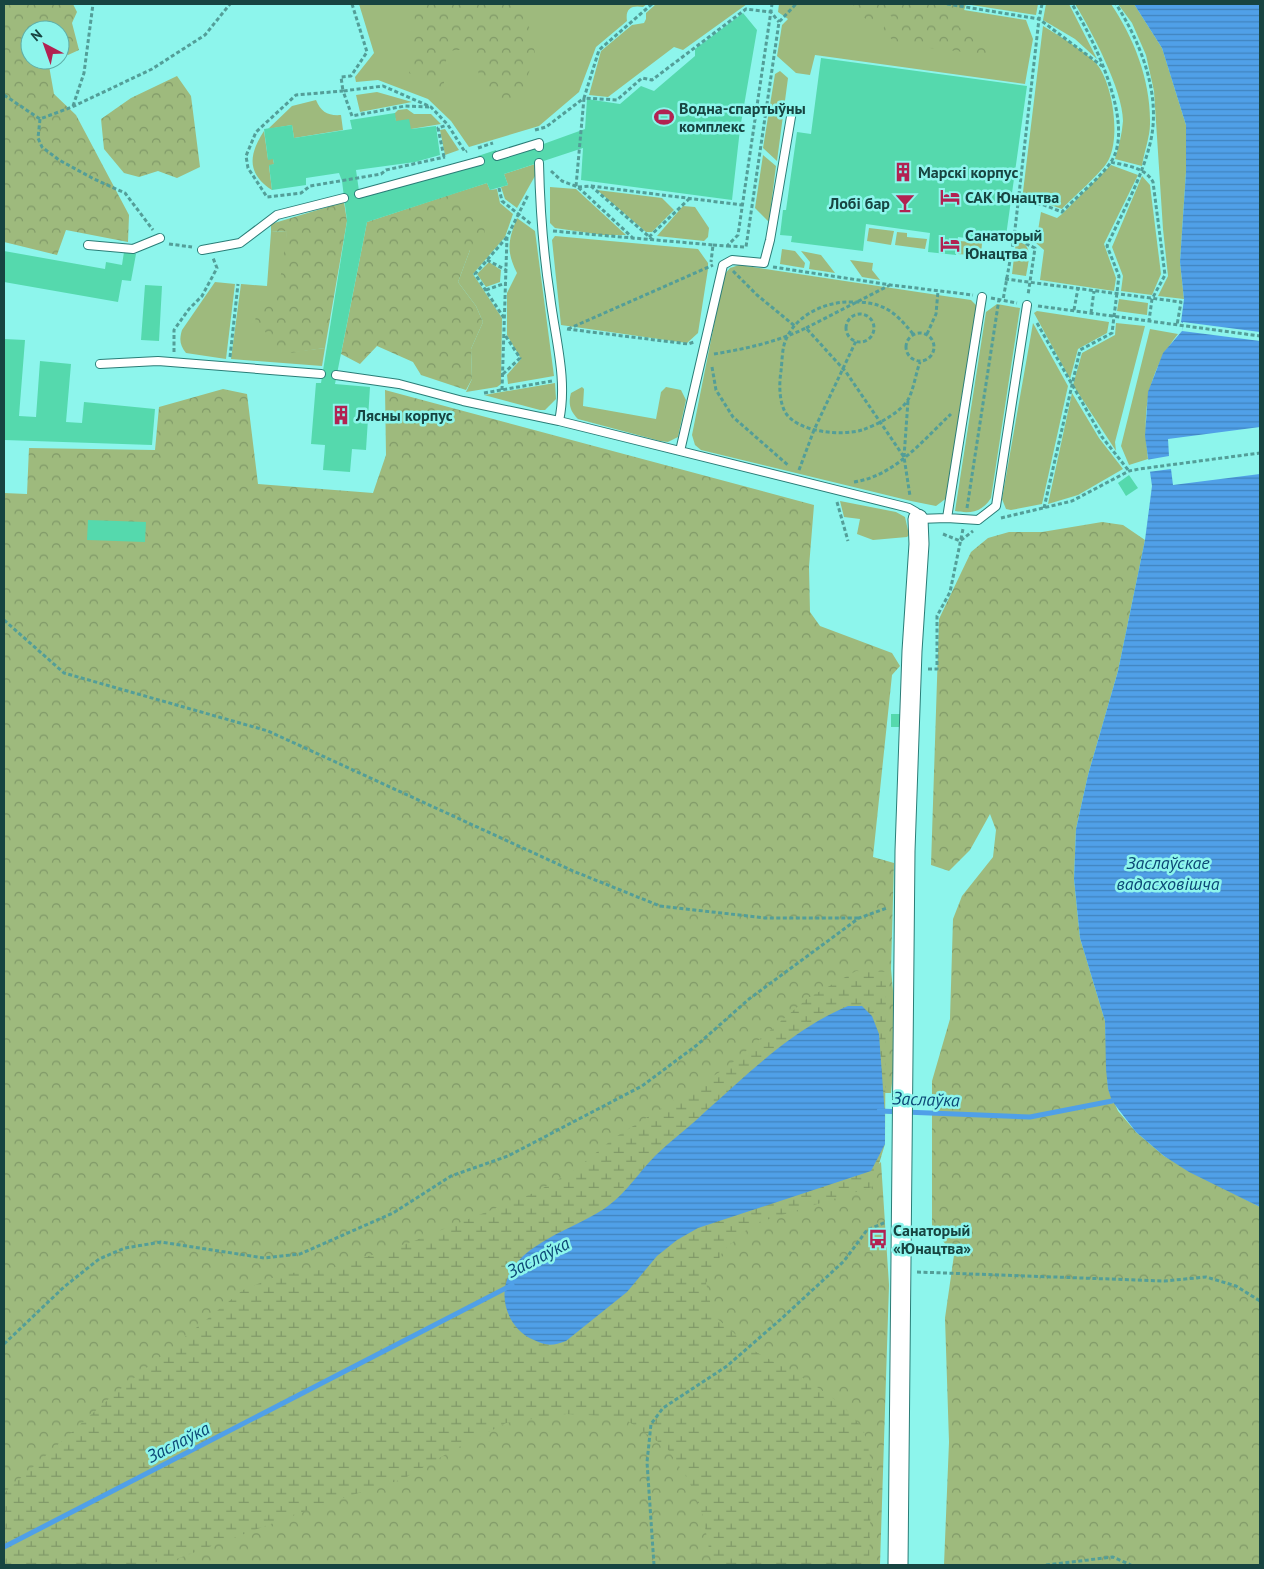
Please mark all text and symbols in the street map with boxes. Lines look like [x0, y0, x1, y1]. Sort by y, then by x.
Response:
north arrow [20, 20, 70, 70]
text: N [27, 25, 46, 45]
place label: Водна-спартыўны комплекс [679, 98, 806, 136]
sports icon: Водна-спартыўны комплекс [653, 106, 675, 128]
building icon: Марскі корпус [892, 161, 914, 183]
place label: Марскі корпус [918, 162, 1018, 182]
hotel icon: САК Юнацтва [939, 186, 961, 208]
place label: САК Юнацтва [965, 187, 1059, 207]
bar icon: Лобі бар [894, 192, 916, 214]
place label: Лобі бар [828, 193, 890, 213]
place label: Санаторый Юнацтва [965, 225, 1042, 263]
hotel icon: Санаторый Юнацтва [939, 233, 961, 255]
building icon: Лясны корпус [330, 404, 352, 426]
place label: Лясны корпус [355, 405, 453, 425]
water label: Заслаўскае вадасховішча [1117, 851, 1220, 895]
water label: Заслаўка [892, 1086, 960, 1112]
place label: Санаторый «Юнацтва» [893, 1220, 971, 1258]
bus stop icon: Санаторый «Юнацтва» [867, 1228, 889, 1250]
water label: Заслаўка [503, 1231, 574, 1283]
water label: Заслаўка [143, 1416, 214, 1468]

